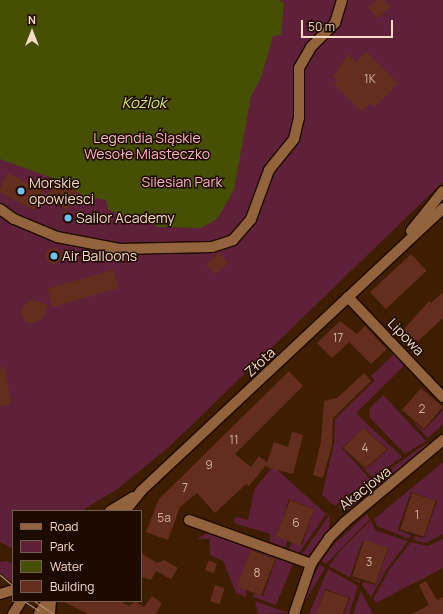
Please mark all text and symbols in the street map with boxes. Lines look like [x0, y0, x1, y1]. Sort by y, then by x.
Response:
north arrow [12, 12, 52, 52]
text: N [28, 12, 36, 27]
scale bar [303, 12, 395, 38]
text: 50 m [308, 18, 335, 35]
house number: 1K [364, 72, 376, 86]
water label: Koźlok [122, 94, 166, 112]
park label: Legendia Śląskie Wesołe Miasteczko [84, 130, 210, 162]
park label: Silesian Park [142, 174, 222, 190]
place label: Morskie opowiesci [29, 175, 94, 208]
marker: Morskie opowiesci [16, 186, 26, 196]
place label: Sailor Academy [76, 210, 175, 226]
marker: Sailor Academy [63, 213, 73, 223]
place label: Air Balloons [62, 248, 137, 264]
marker: Air Balloons [49, 251, 59, 261]
street label: Lipowa [384, 315, 428, 359]
house number: 17 [333, 331, 343, 345]
street label: Złota [241, 344, 279, 380]
house number: 2 [419, 402, 425, 416]
house number: 11 [229, 433, 239, 447]
house number: 4 [361, 441, 369, 455]
house number: 9 [205, 458, 213, 472]
street label: Akacjowa [336, 463, 394, 513]
house number: 7 [182, 481, 188, 495]
house number: 1 [415, 508, 419, 522]
legend [12, 510, 142, 602]
house number: 5a [157, 511, 171, 525]
house number: 6 [292, 516, 300, 530]
text: Road [50, 518, 78, 535]
text: Park [50, 538, 74, 555]
house number: 3 [366, 555, 372, 569]
text: Water [50, 558, 83, 575]
house number: 8 [254, 566, 260, 580]
text: Building [50, 578, 94, 595]

